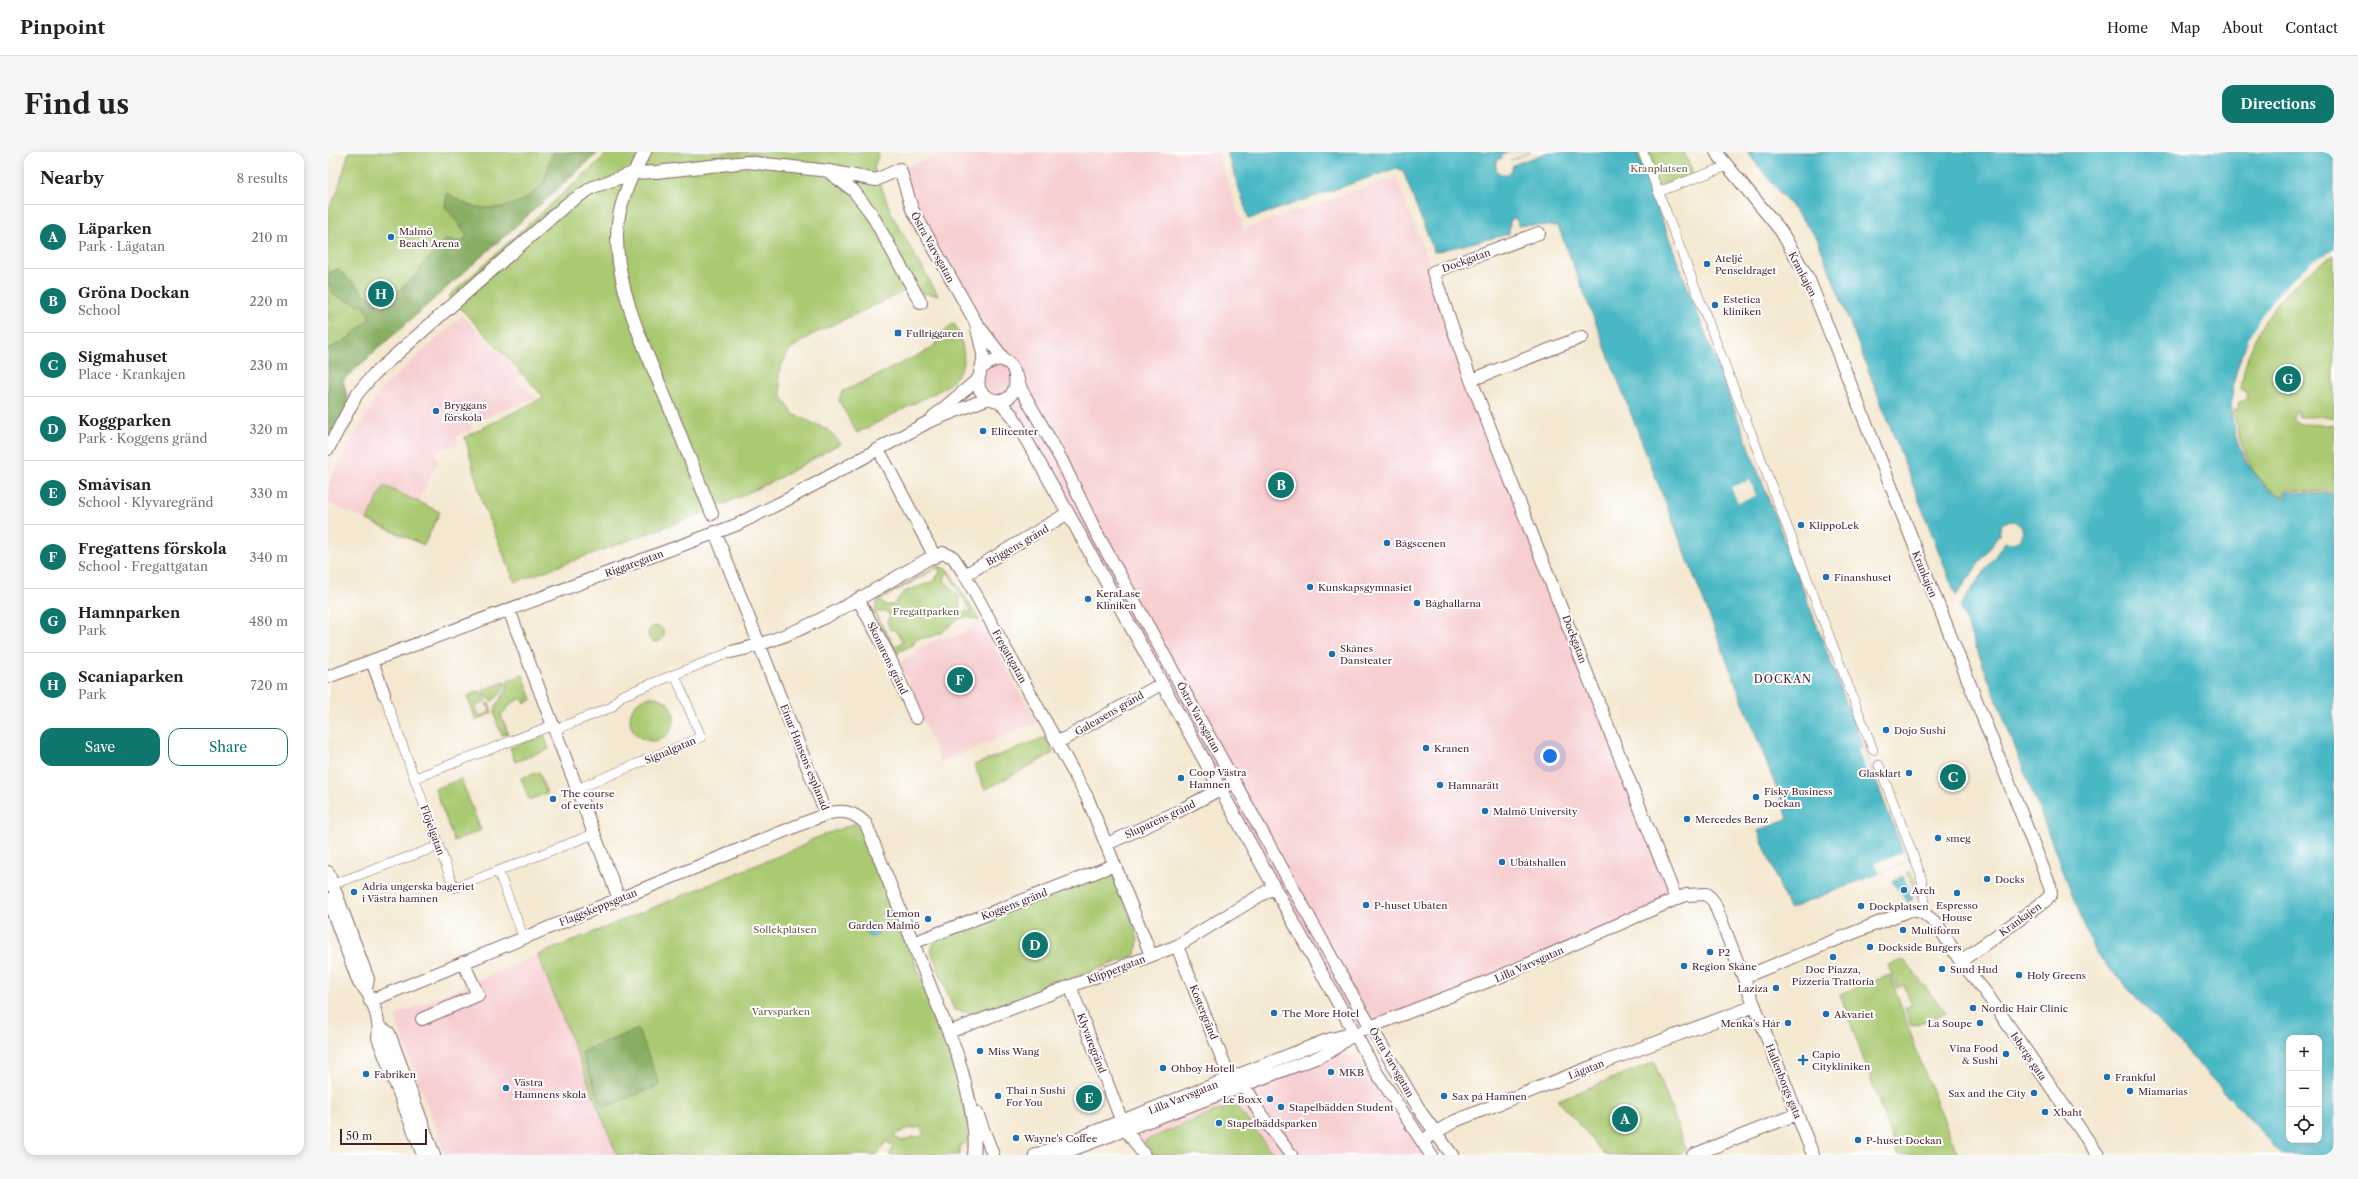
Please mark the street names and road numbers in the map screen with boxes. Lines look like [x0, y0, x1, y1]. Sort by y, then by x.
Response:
street label: Östra Varvsgatan [908, 210, 958, 285]
street label: Dockgatan [1440, 245, 1493, 275]
street label: Krankajen [1786, 249, 1820, 300]
street label: Briggens gränd [983, 522, 1051, 569]
street label: Riggaregatan [603, 547, 666, 580]
street label: Krankajen [1909, 549, 1940, 600]
street label: Dockgatan [1559, 613, 1590, 666]
street label: Skonarens gränd [864, 620, 911, 697]
street label: Fregattgatan [989, 627, 1030, 686]
street label: Östra Varvsgatan [1174, 680, 1224, 755]
street label: Galeasens gränd [1072, 688, 1146, 738]
street label: Einar Hansens esplanad [777, 702, 832, 812]
street label: Signalgatan [643, 734, 698, 767]
street label: Sluparens gränd [1123, 797, 1198, 842]
street label: Flöjelgatan [417, 803, 448, 858]
street label: Flaggskeppsgatan [557, 886, 640, 929]
street label: Koggens gränd [979, 886, 1049, 923]
street label: Krankajen [1997, 899, 2045, 939]
street label: Lilla Varvsgatan [1493, 943, 1566, 985]
street label: Klippergatan [1085, 952, 1148, 987]
street label: Kostergränd [1187, 983, 1220, 1042]
street label: Klyvaregränd [1074, 1011, 1109, 1075]
street label: Östra Varvsgatan [1366, 1025, 1417, 1100]
street label: Isbergs gata [2008, 1030, 2050, 1084]
street label: Hallenborgs gata [1763, 1042, 1805, 1121]
street label: Lägatan [1566, 1056, 1607, 1082]
street label: Lilla Varvsgatan [1146, 1077, 1221, 1117]

